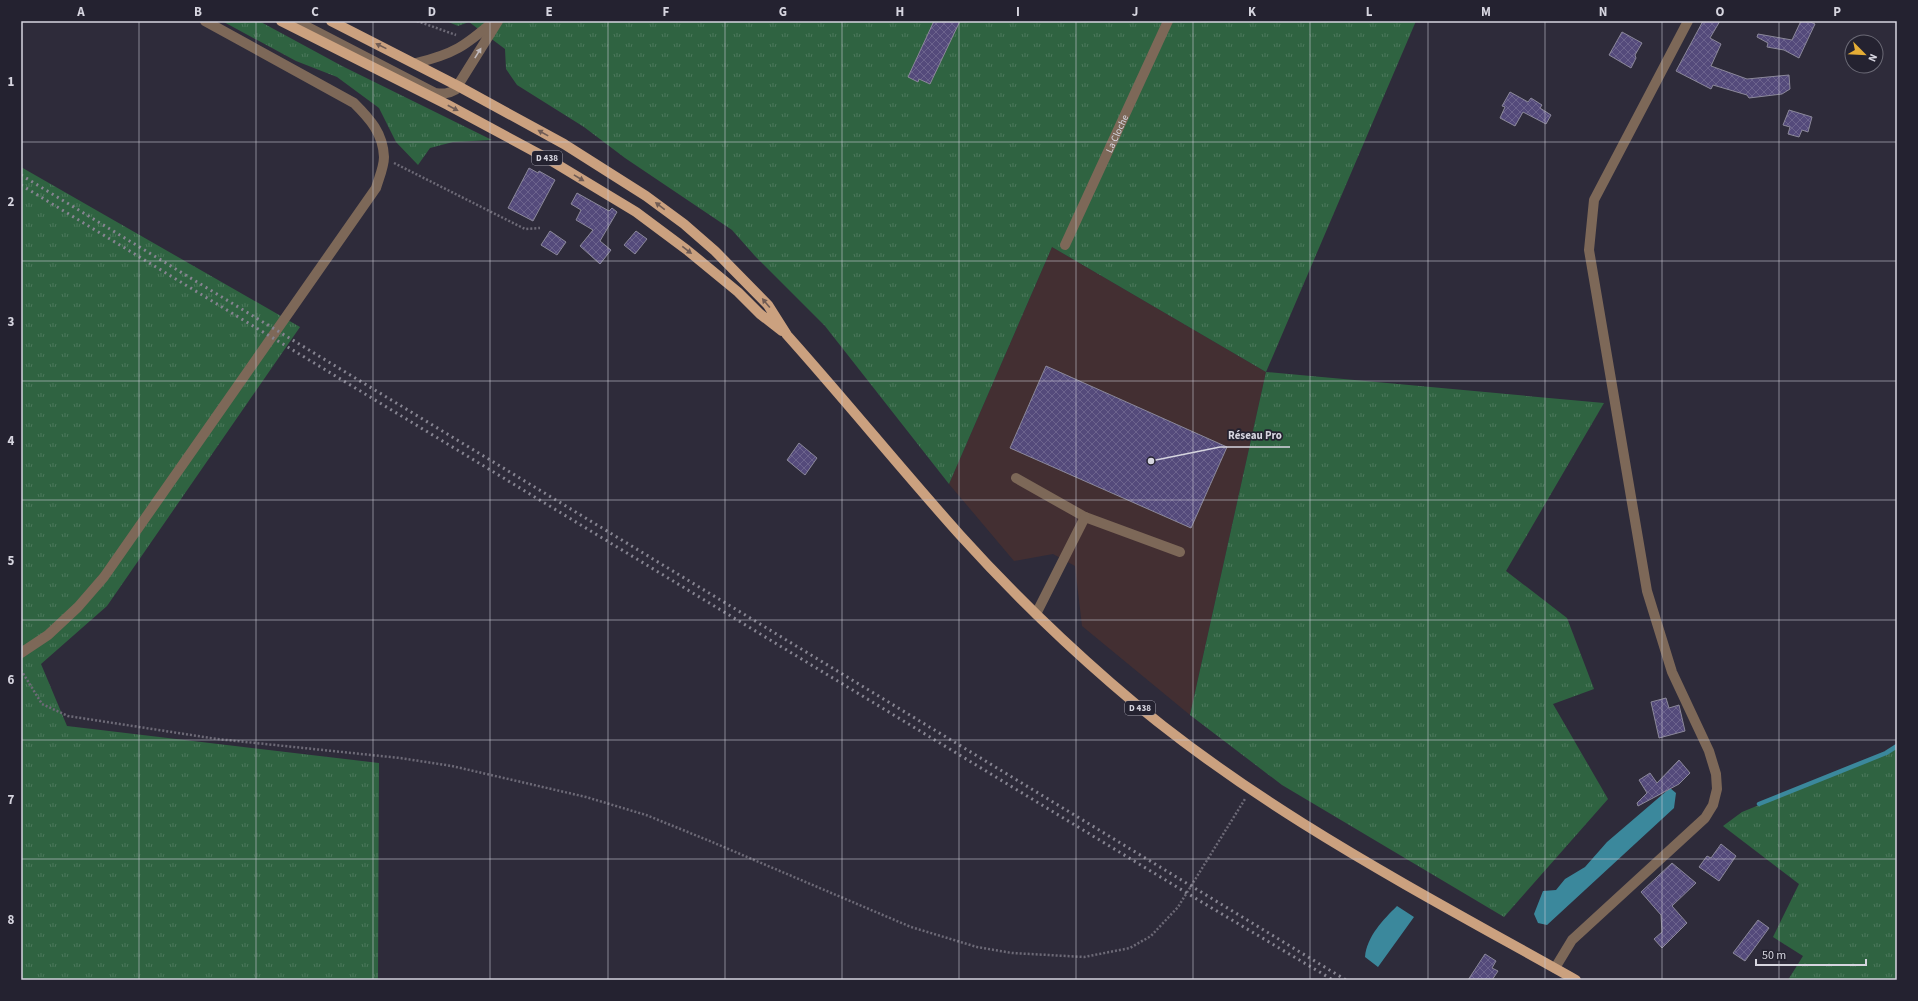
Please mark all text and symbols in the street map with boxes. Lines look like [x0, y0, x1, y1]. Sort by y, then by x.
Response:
text: A [76, 3, 85, 21]
text: B [194, 3, 202, 21]
text: C [311, 3, 319, 21]
text: D [428, 3, 436, 21]
text: E [545, 3, 553, 21]
text: F [663, 3, 670, 21]
text: G [779, 3, 787, 21]
text: H [896, 3, 904, 21]
text: I [1016, 3, 1020, 21]
text: J [1132, 3, 1138, 21]
text: K [1248, 3, 1257, 21]
text: L [1366, 3, 1373, 21]
text: M [1481, 3, 1491, 21]
text: N [1599, 3, 1607, 21]
text: O [1716, 3, 1725, 21]
text: P [1833, 3, 1841, 21]
north arrow [1844, 34, 1884, 74]
one-way arrow [375, 43, 387, 49]
one-way arrow [474, 48, 482, 58]
text: N [1864, 51, 1881, 64]
text: 1 [8, 73, 15, 91]
one-way arrow [448, 105, 459, 111]
street label: La Cloche [1102, 112, 1132, 155]
one-way arrow [537, 130, 549, 136]
road number: D 438 [532, 151, 562, 165]
one-way arrow [573, 174, 585, 181]
text: 2 [8, 193, 15, 211]
one-way arrow [654, 202, 665, 210]
one-way arrow [682, 246, 693, 254]
one-way arrow [761, 298, 770, 308]
text: 3 [8, 313, 15, 331]
callout: Réseau Pro [1220, 424, 1290, 447]
text: Réseau Pro [1228, 428, 1282, 443]
text: 4 [8, 432, 15, 450]
text: 5 [8, 552, 15, 570]
text: 6 [8, 671, 15, 689]
road number: D 438 [1125, 701, 1155, 715]
text: 7 [8, 791, 15, 809]
text: 8 [8, 911, 15, 929]
scale bar [1756, 941, 1866, 967]
text: 50 m [1762, 947, 1786, 964]

